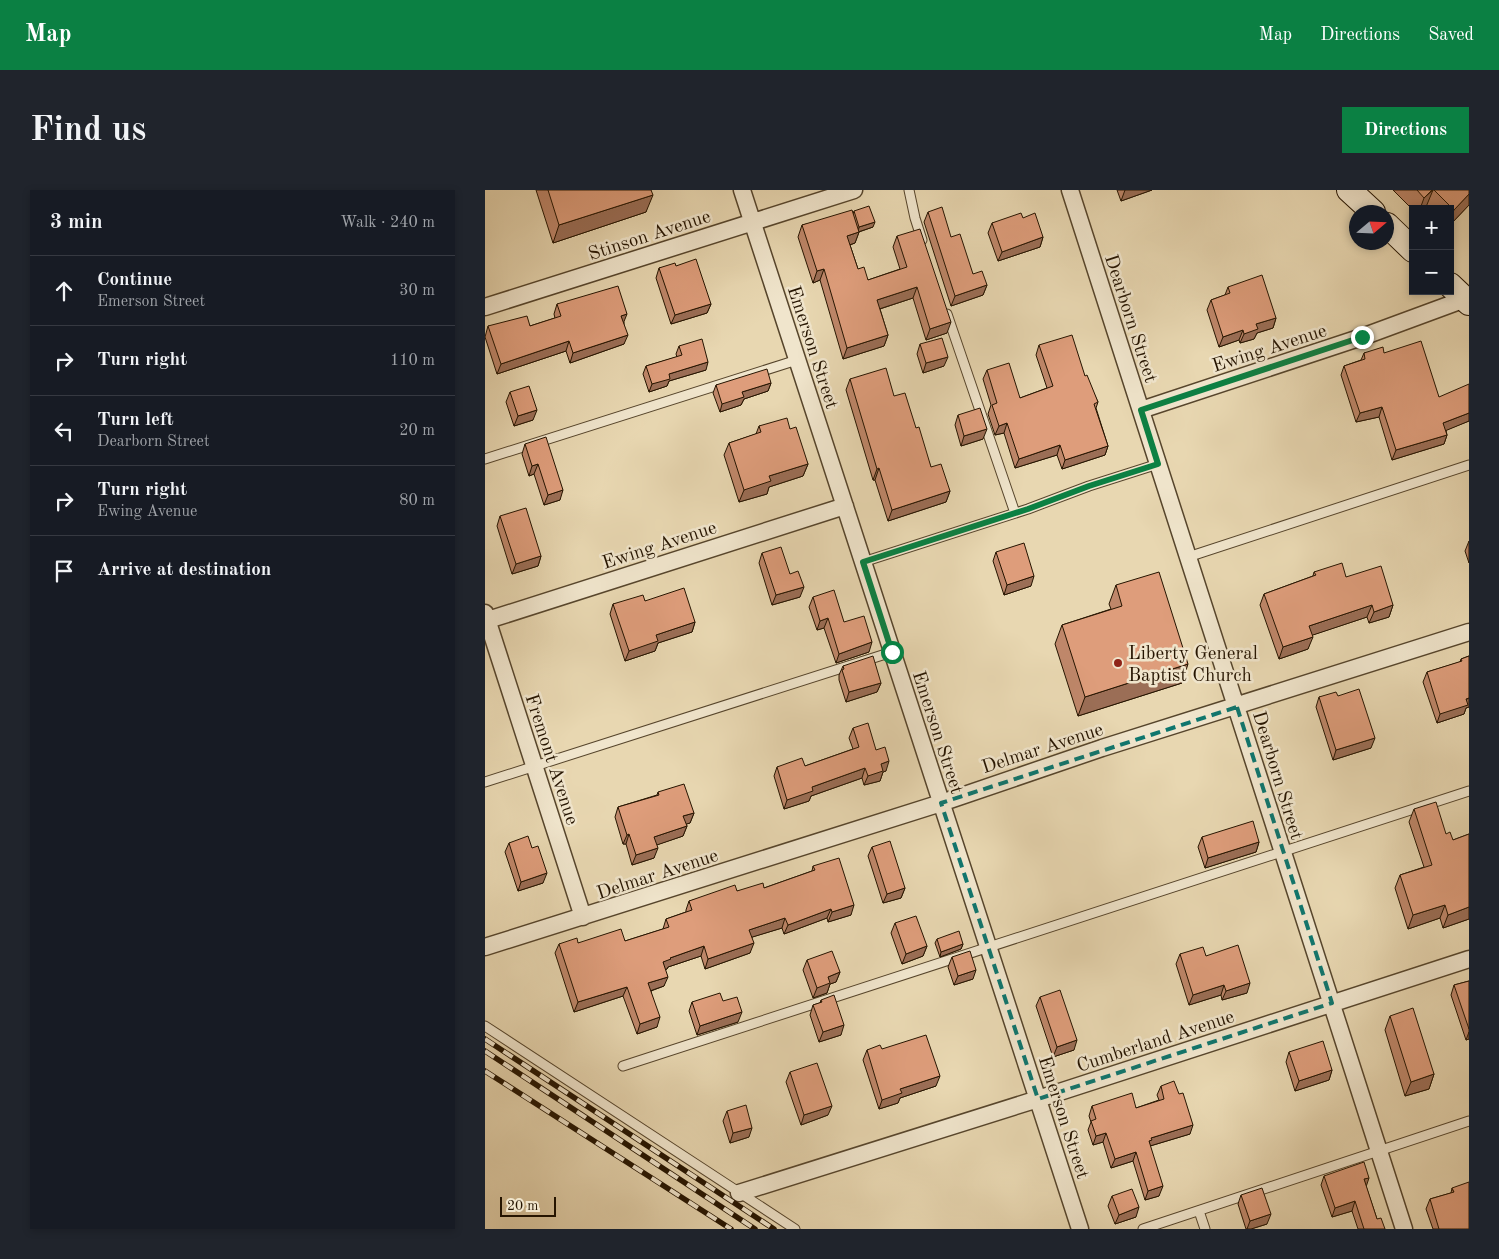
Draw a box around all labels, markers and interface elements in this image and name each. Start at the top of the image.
text: Map [25,23,72,47]
text: Map [1259,26,1292,44]
text: Directions [1320,26,1400,44]
text: Saved [1428,26,1474,44]
button: Directions [1342,107,1469,153]
text: Find us [30,113,146,148]
north arrow [1349,205,1394,250]
map controls [1409,205,1454,295]
button: + [1409,205,1454,250]
street label: Stinson Avenue [586,208,713,265]
text: 3 min [50,212,103,233]
text: Walk · 240 m [340,215,435,231]
button: − [1409,250,1454,295]
street label: Dearborn Street [1100,252,1159,385]
text: Continue [97,271,172,290]
icon: ahead [50,277,78,305]
text: 30 m [399,283,435,299]
street label: Emerson Street [783,284,840,412]
text: Emerson Street [97,294,205,310]
street label: Ewing Avenue [1210,322,1329,377]
route end [1351,326,1374,349]
icon: right [50,347,78,375]
text: Turn right [97,351,187,370]
text: 110 m [390,353,435,369]
text: Turn left [97,411,174,430]
icon: left [50,417,78,445]
text: 20 m [399,423,435,439]
text: Dearborn Street [97,434,210,450]
text: Turn right [97,481,187,500]
icon: right [50,487,78,515]
text: 80 m [399,493,435,509]
text: Ewing Avenue [97,504,197,520]
street label: Ewing Avenue [600,519,719,574]
icon: arrive [50,557,78,585]
text: Arrive at destination [97,561,271,580]
route start [881,641,904,664]
place label: Liberty General Baptist Church [1128,645,1258,686]
marker: Liberty General Baptist Church [1112,657,1124,669]
street label: Emerson Street [908,669,965,797]
street label: Fremont Avenue [521,692,581,828]
street label: Dearborn Street [1248,709,1305,842]
street label: Delmar Avenue [980,721,1106,778]
street label: Delmar Avenue [595,847,721,904]
street label: Cumberland Avenue [1075,1008,1237,1077]
street label: Emerson Street [1034,1054,1091,1182]
scale bar [500,1194,556,1217]
text: 20 m [507,1199,538,1213]

